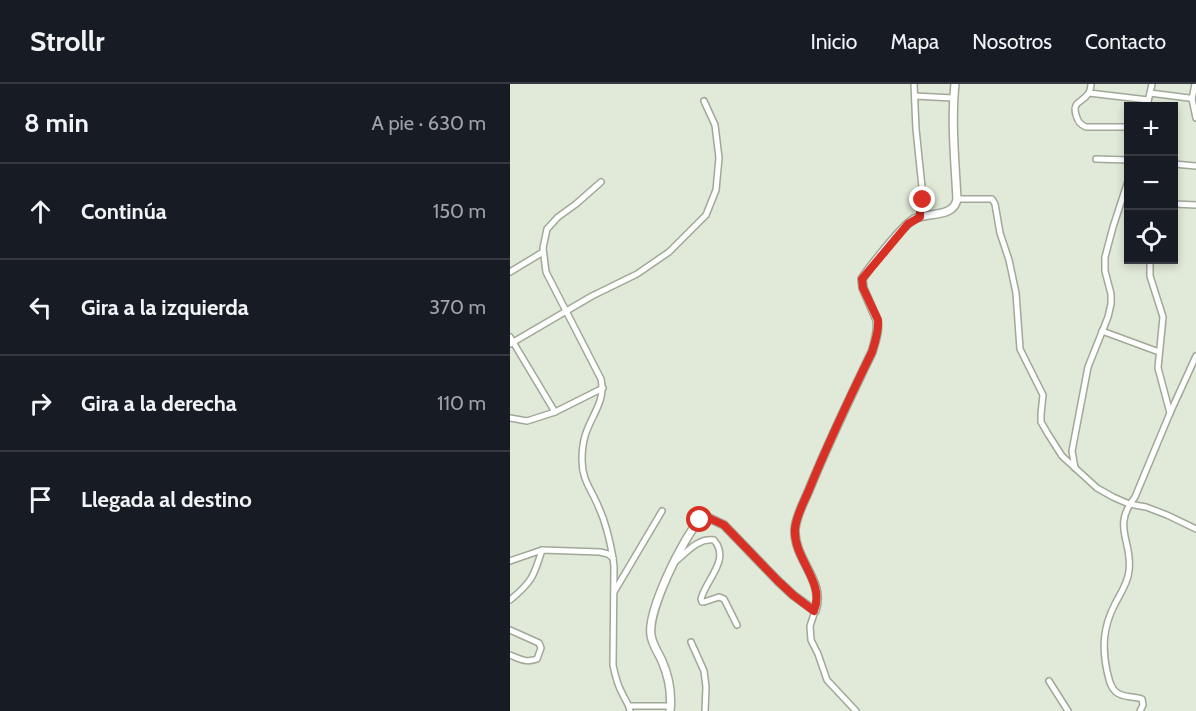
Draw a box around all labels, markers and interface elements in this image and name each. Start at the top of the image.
text: Strollr [30,24,104,58]
text: Inicio [810,29,857,54]
text: Mapa [890,29,939,54]
text: Nosotros [972,29,1052,54]
text: Contacto [1085,29,1166,54]
map controls [1124,102,1178,264]
button: + [1124,102,1178,156]
text: 8 min [24,107,89,139]
text: A pie · 630 m [372,111,486,135]
button: − [1124,156,1178,210]
route end [909,186,935,212]
icon: ahead [24,195,57,228]
text: Continúa [81,198,167,225]
text: 150 m [433,199,486,223]
button: locate [1124,210,1178,264]
icon: left [24,291,57,324]
text: Gira a la izquierda [81,294,249,321]
text: 370 m [429,295,486,319]
icon: right [24,387,57,420]
text: Gira a la derecha [81,390,237,417]
text: 110 m [437,391,486,415]
icon: arrive [24,483,57,516]
text: Llegada al destino [81,486,252,513]
route start [686,506,712,532]

